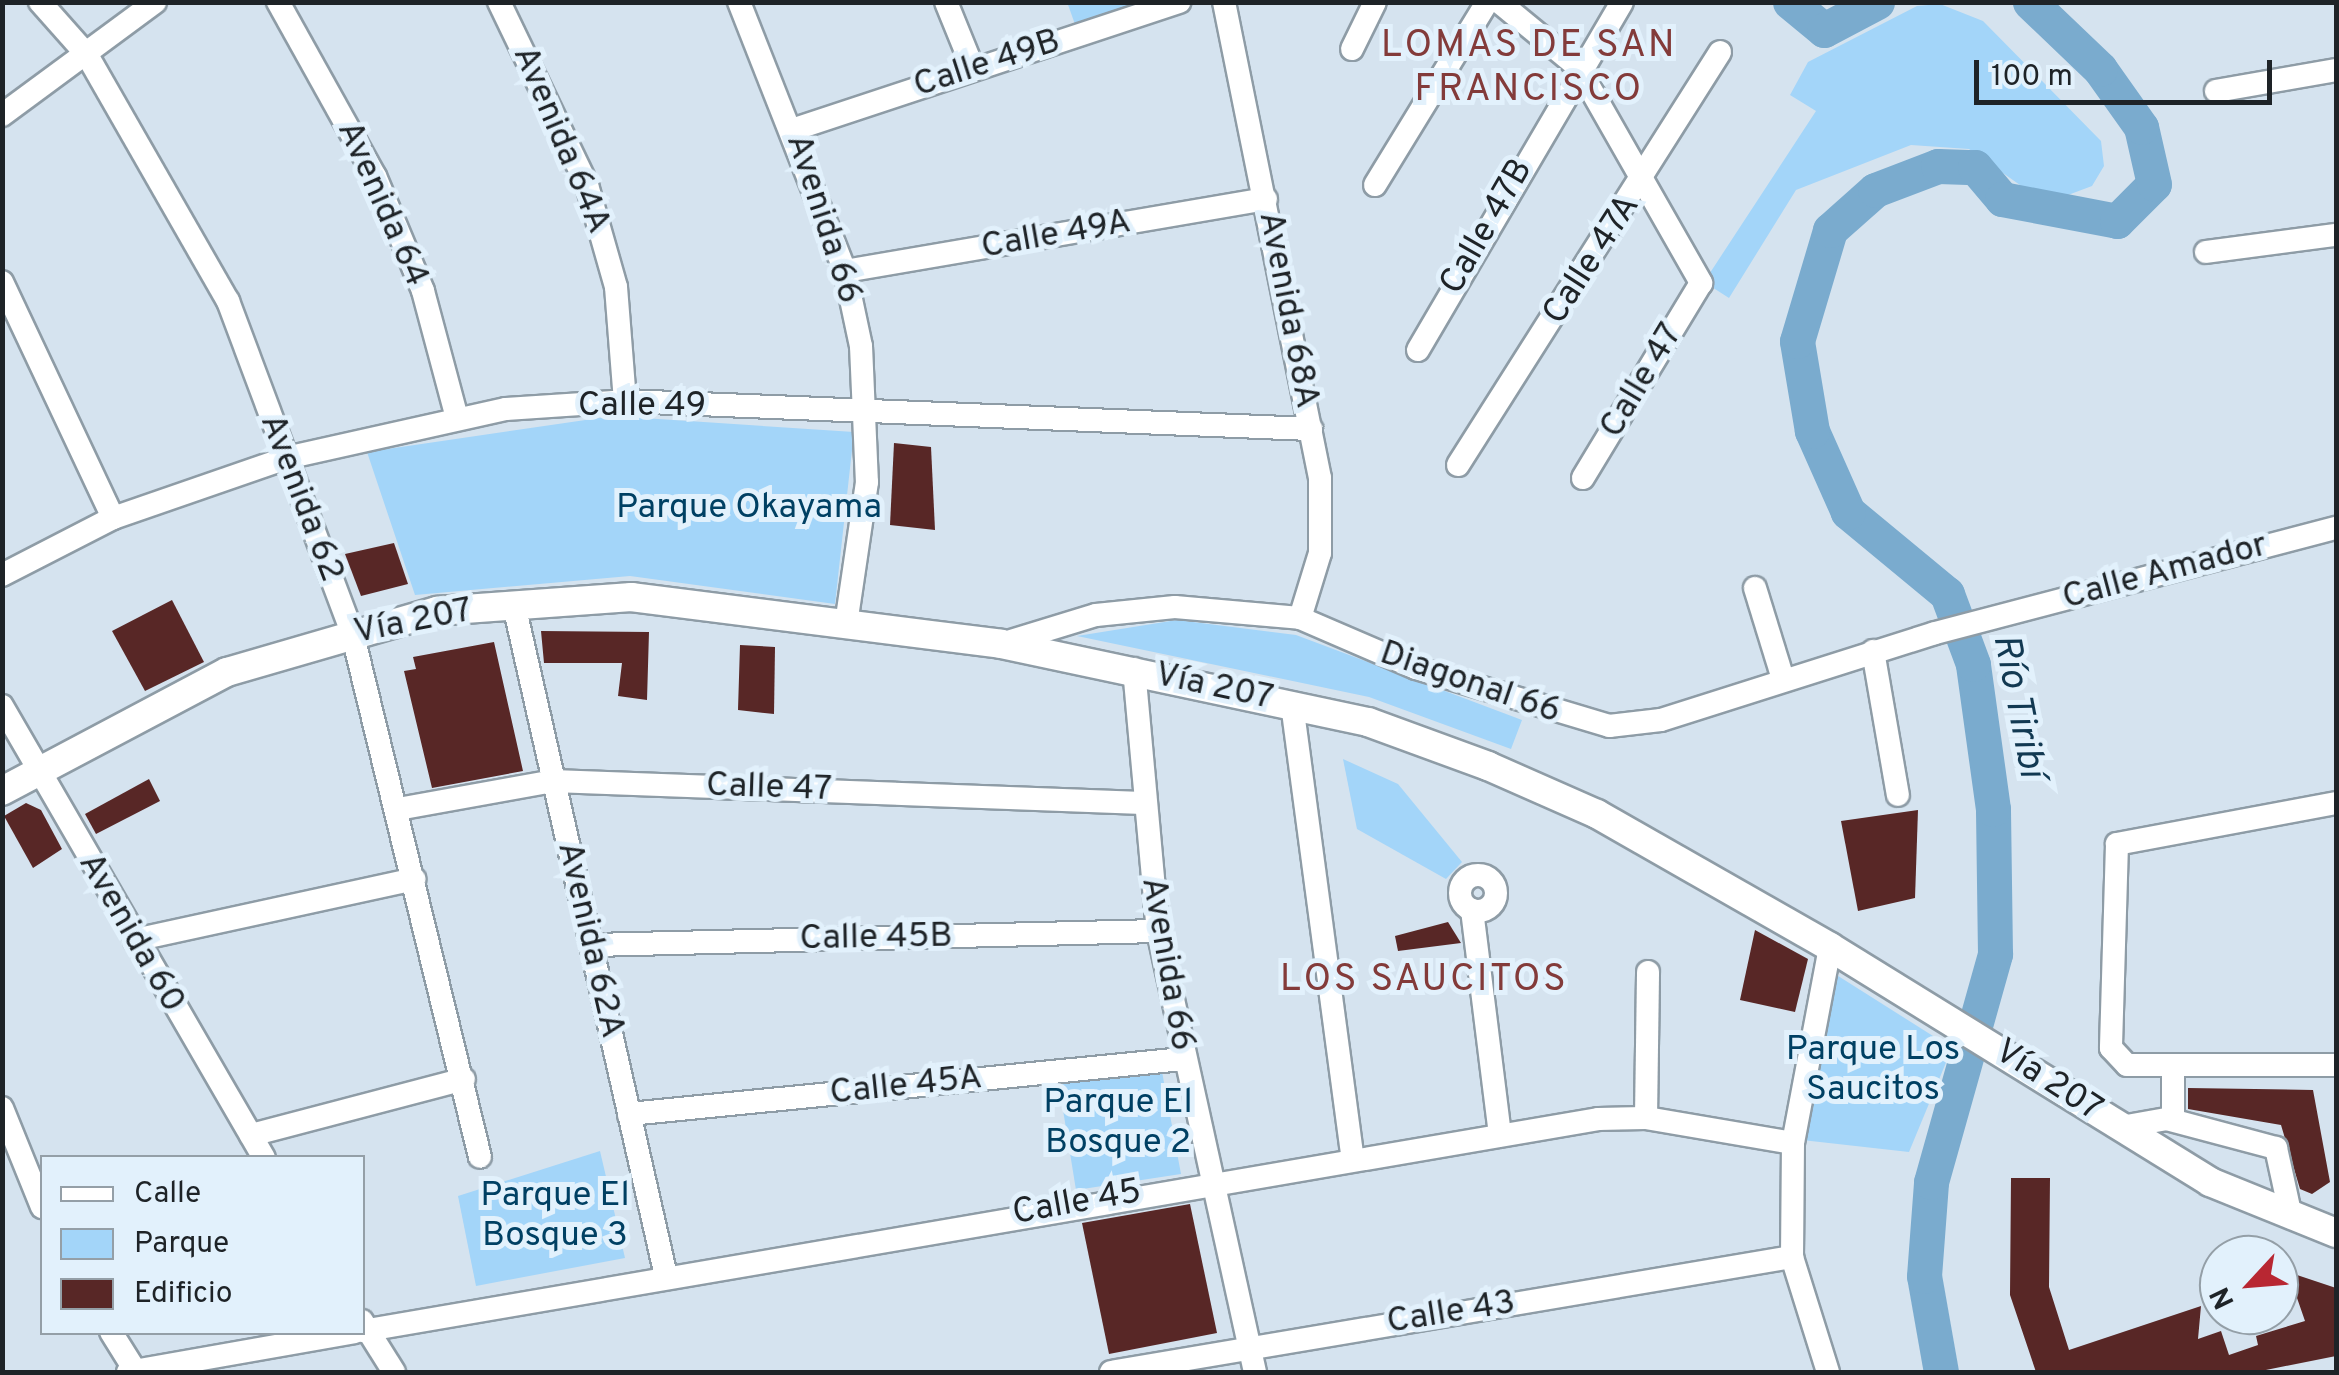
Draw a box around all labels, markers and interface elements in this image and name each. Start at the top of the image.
street label: Calle 49B [908,21,1066,107]
district label: LOMAS DE SAN FRANCISCO [1381,24,1677,113]
street label: Avenida 64A [503,40,619,240]
scale bar [1979,40,2276,102]
text: 100 m [1991,59,2073,96]
street label: Avenida 64 [327,115,437,293]
street label: Avenida 66 [776,129,870,309]
street label: Calle 47B [1432,152,1542,302]
street label: Calle 47A [1535,187,1649,333]
street label: Calle 49A [978,201,1134,269]
street label: Avenida 68A [1248,208,1328,412]
street label: Calle 47 [1592,316,1692,446]
street label: Calle 49 [578,385,706,427]
street label: Avenida 62 [250,408,352,588]
park label: Parque Okayama [616,487,882,529]
street label: Calle Amador [2057,524,2273,620]
street label: Vía 207 [350,590,476,654]
water label: Río Tiribí [1981,630,2053,782]
street label: Diagonal 66 [1374,633,1566,733]
street label: Vía 207 [1151,654,1277,720]
street label: Calle 47 [705,765,833,811]
street label: Avenida 62A [547,838,633,1042]
street label: Avenida 60 [69,846,193,1020]
street label: Avenida 66 [1131,874,1203,1054]
street label: Calle 45B [799,916,953,960]
district label: LOS SAUCITOS [1280,958,1568,1004]
park label: Parque Los Saucitos [1786,1029,1960,1111]
street label: Vía 207 [1986,1031,2110,1131]
street label: Calle 45A [828,1057,984,1115]
park label: Parque El Bosque 2 [1043,1082,1193,1164]
legend [40,1155,365,1335]
street label: Calle 45 [1009,1171,1145,1235]
park label: Parque El Bosque 3 [480,1175,630,1257]
text: Calle [134,1176,201,1213]
text: Parque [134,1226,229,1263]
north arrow [2199,1235,2299,1335]
text: Edificio [134,1276,232,1313]
text: N [2203,1280,2244,1314]
street label: Calle 43 [1384,1282,1518,1344]

